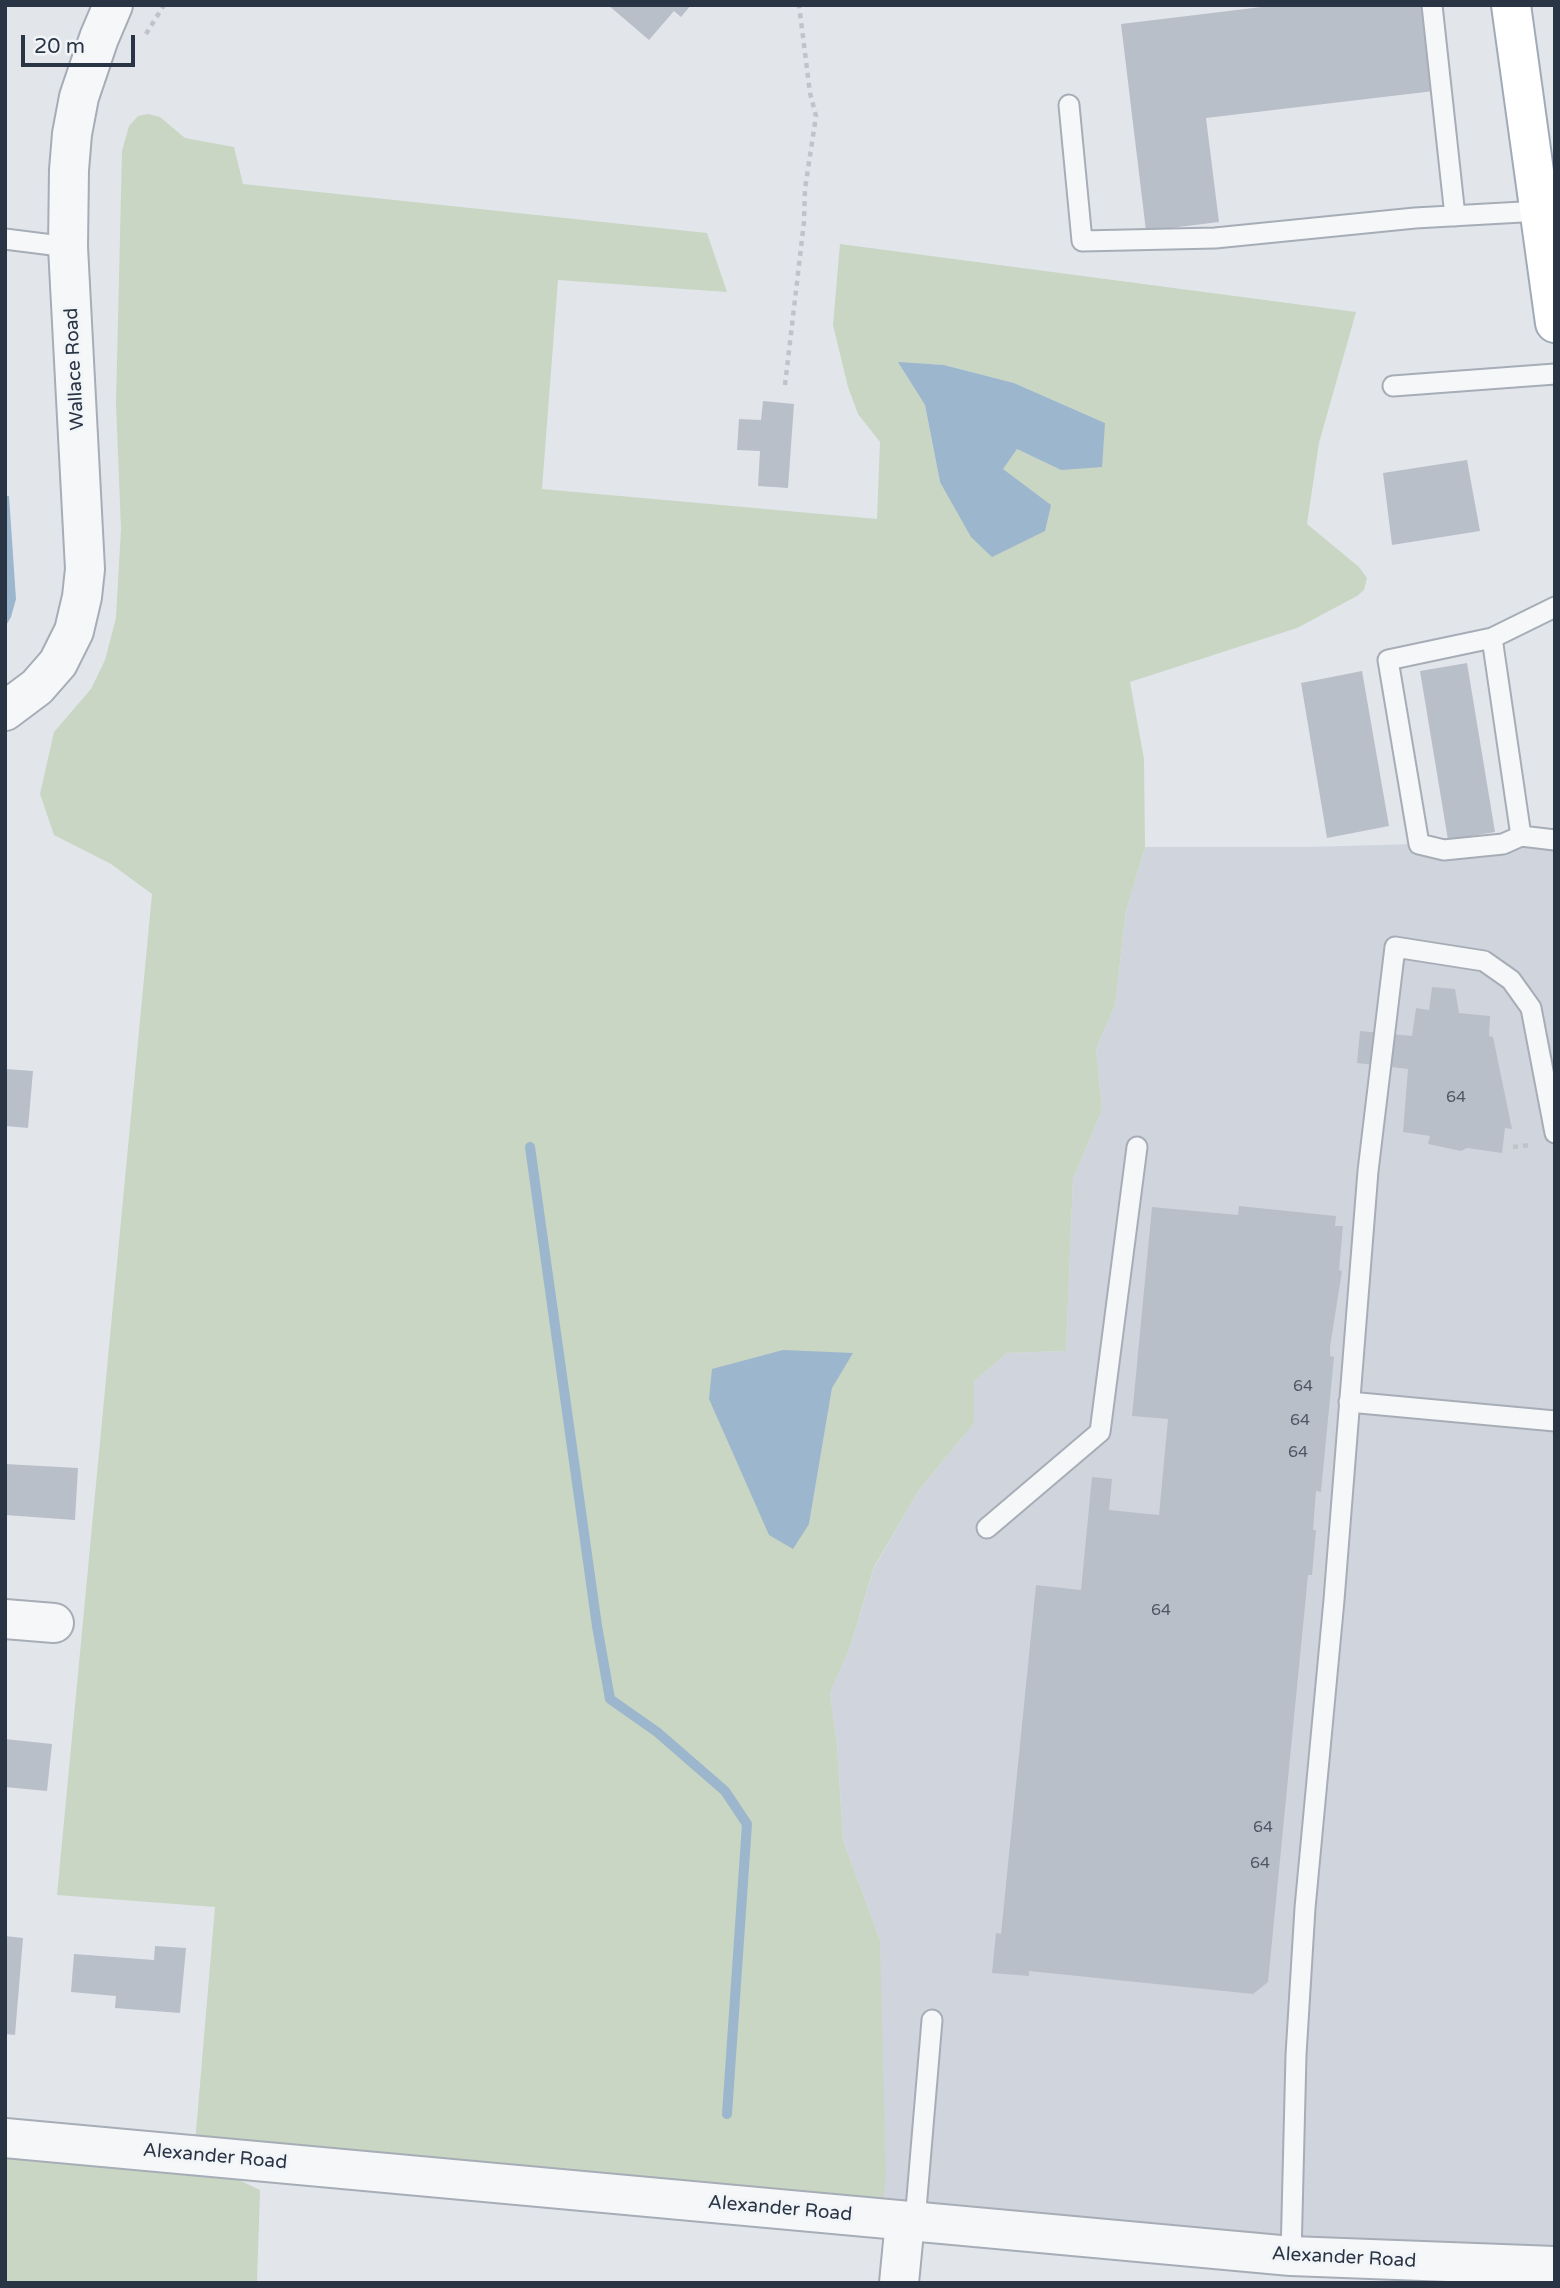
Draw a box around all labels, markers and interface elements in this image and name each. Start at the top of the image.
scale bar [24,21,138,65]
text: 20 m [34,34,85,59]
street label: Wallace Road [60,307,90,431]
house number: 64 [1446,1088,1466,1108]
house number: 64 [1293,1377,1313,1397]
house number: 64 [1290,1411,1310,1431]
house number: 64 [1288,1443,1308,1463]
house number: 64 [1151,1601,1171,1621]
house number: 64 [1253,1818,1273,1838]
house number: 64 [1250,1854,1270,1874]
street label: Alexander Road [142,2139,288,2175]
street label: Alexander Road [707,2191,853,2227]
street label: Alexander Road [1271,2243,1417,2273]

